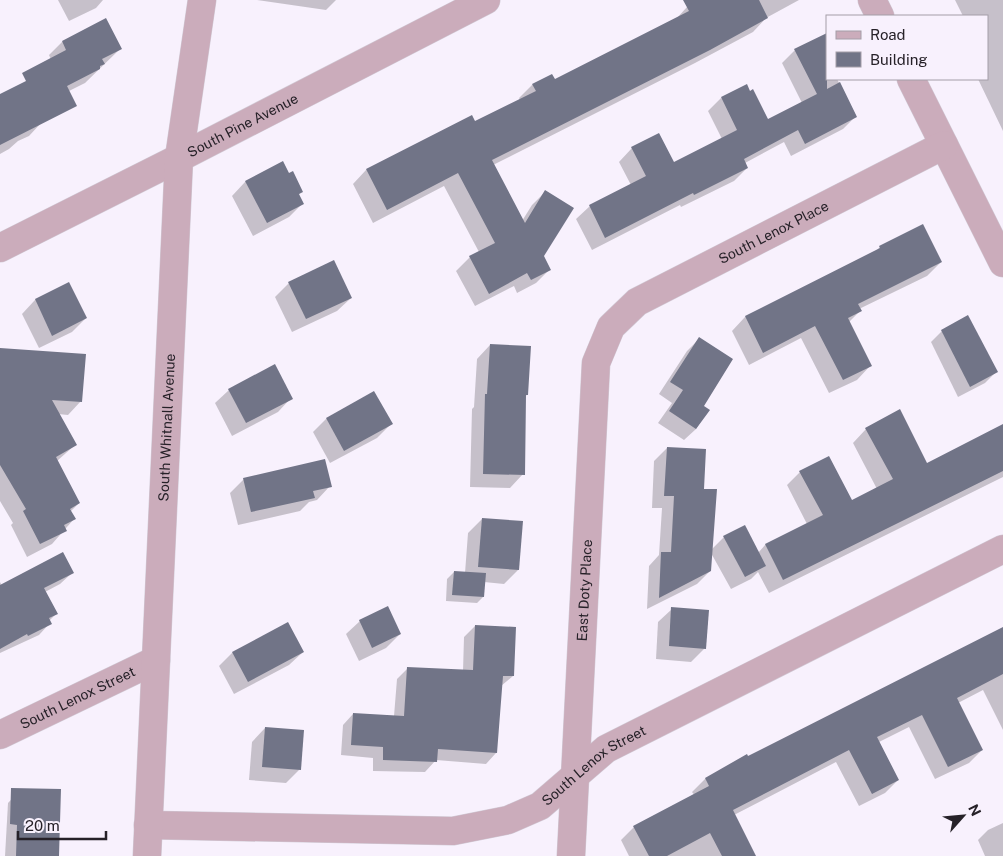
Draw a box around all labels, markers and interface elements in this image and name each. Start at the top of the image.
legend [826,15,988,80]
text: Road [870,26,906,43]
text: Building [870,51,928,68]
street label: South Pine Avenue [185,90,301,160]
street label: South Lenox Place [716,197,831,267]
street label: South Whitnall Avenue [155,353,178,502]
street label: East Doty Place [574,539,595,642]
street label: South Lenox Street [17,663,138,732]
street label: South Lenox Street [539,722,649,809]
north arrow [938,791,988,841]
text: N [965,802,984,819]
scale bar [18,808,105,840]
text: 20 m [25,817,60,834]

